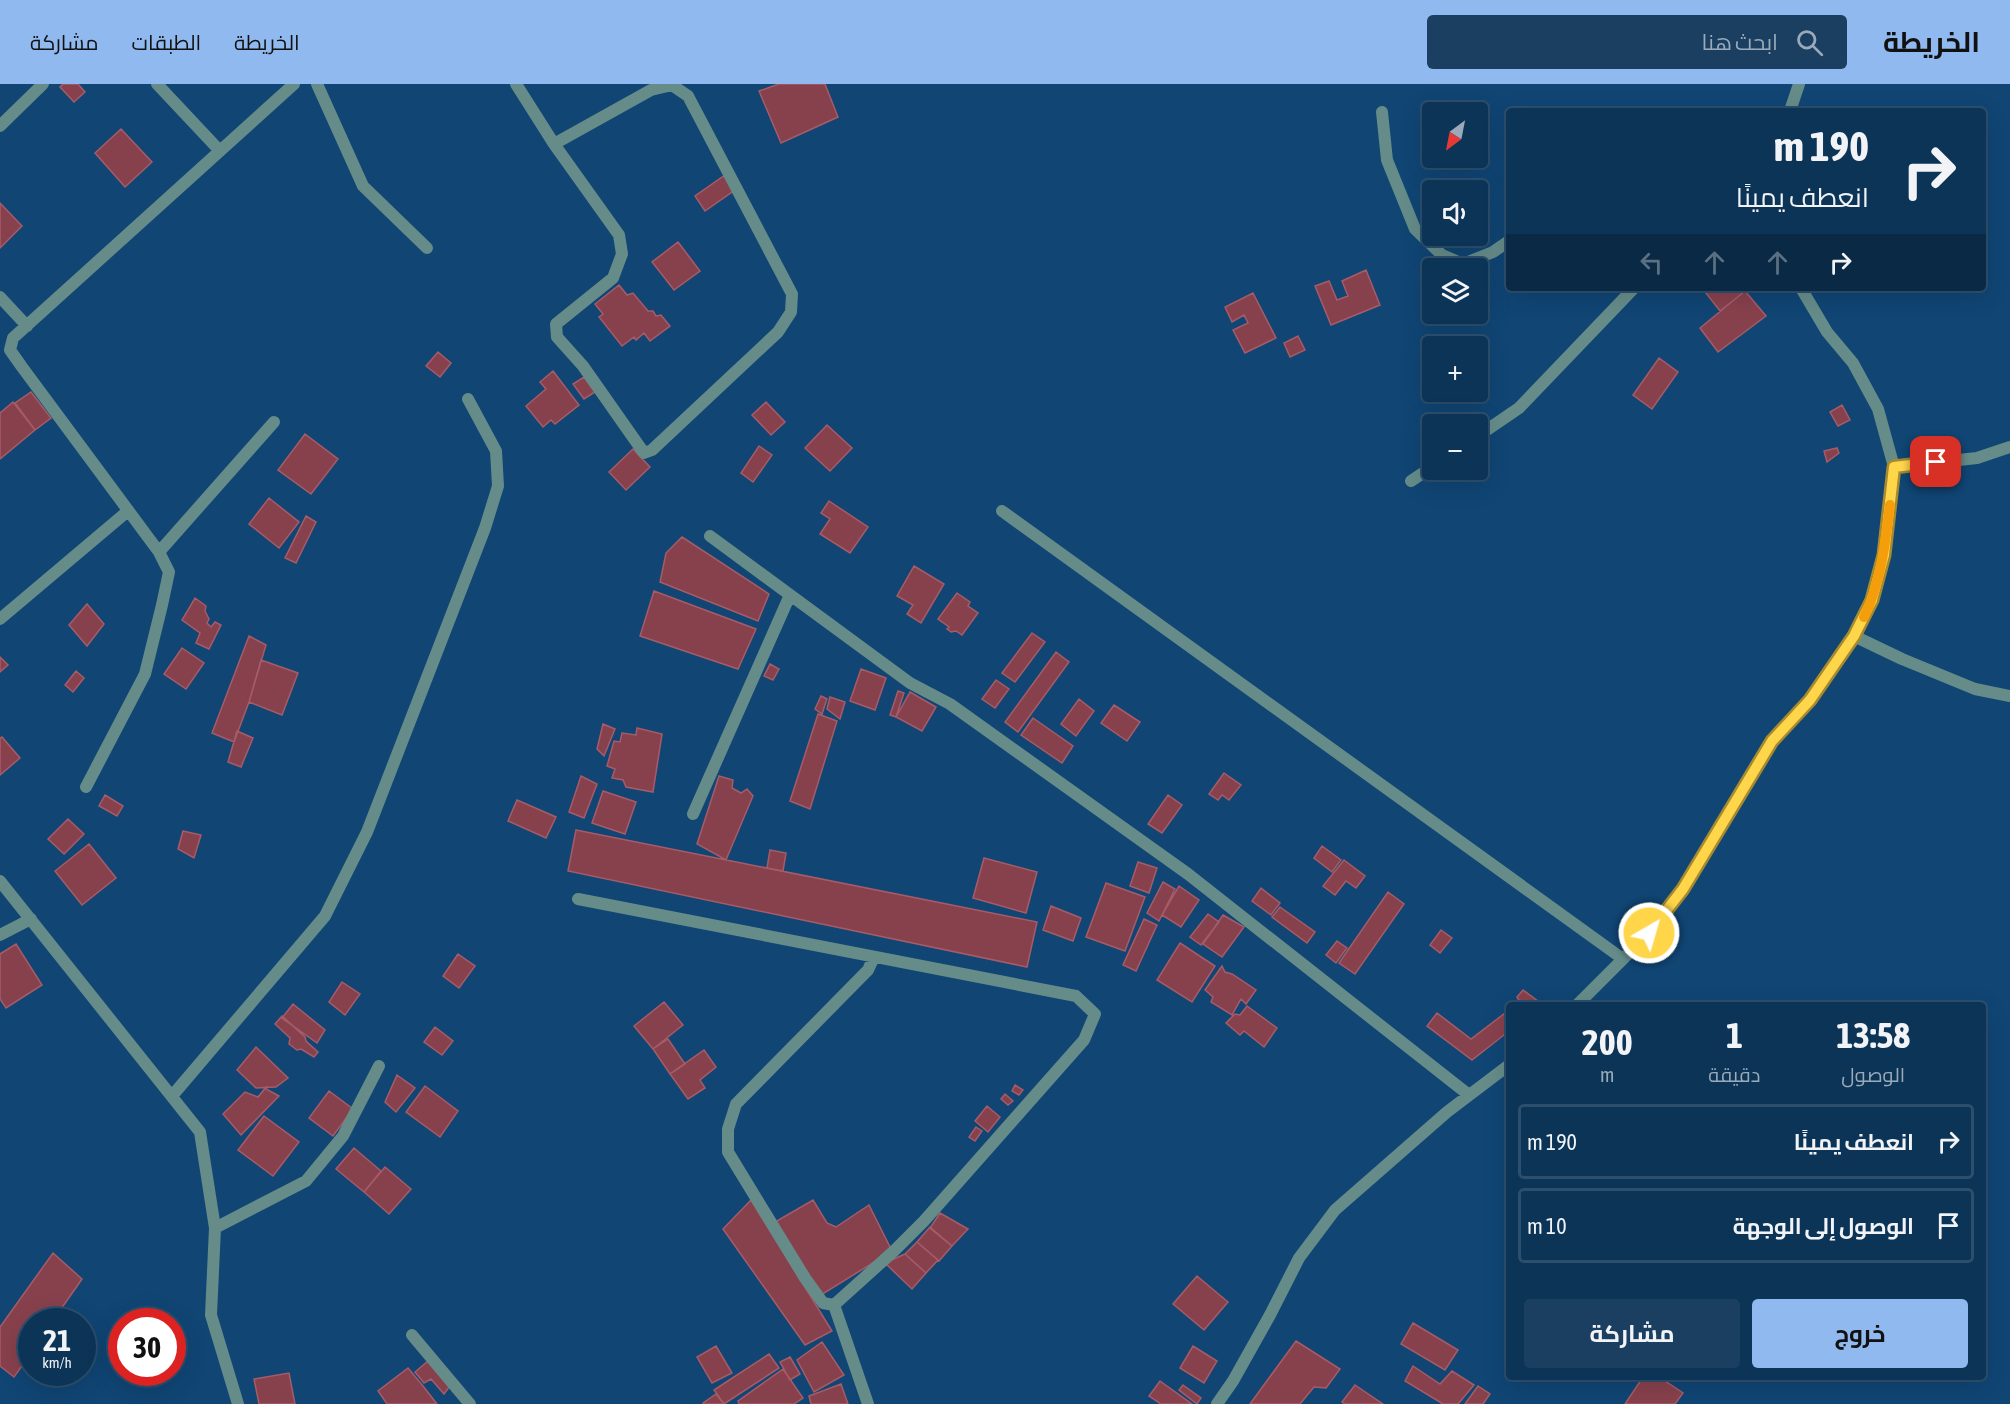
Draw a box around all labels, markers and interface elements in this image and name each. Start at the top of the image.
search box [1427,15,1847,69]
icon: search [1793,26,1826,59]
text: الخريطة [1883,26,1980,58]
text: ابحث هنا [1701,29,1778,55]
text: مشاركة [30,30,99,54]
text: الطبقات [132,30,201,54]
text: الخريطة [234,30,300,54]
north arrow [1422,102,1488,168]
map controls [1422,102,1488,480]
text: 190 m [1774,122,1869,170]
icon: right [1890,132,1968,210]
button: sound [1422,180,1488,246]
text: انعطف يمينًا [1736,182,1869,213]
icon: left [1635,246,1668,279]
icon: ahead [1698,246,1731,279]
icon: ahead [1761,246,1794,279]
icon: right [1824,246,1857,279]
button: layers [1422,258,1488,324]
button: + [1422,336,1488,402]
button: − [1422,414,1488,480]
pin [1910,436,1961,487]
icon: arrive [1919,445,1952,478]
position arrow [1617,901,1681,965]
text: 1 [1726,1014,1743,1056]
text: 13:58 [1836,1014,1910,1056]
text: 200 [1582,1021,1633,1063]
text: m [1600,1063,1614,1086]
text: دقيقة [1708,1063,1760,1086]
text: الوصول [1841,1063,1905,1086]
icon: right [1932,1125,1965,1158]
text: 190 m [1527,1129,1577,1155]
text: انعطف يمينًا [1794,1129,1914,1155]
icon: arrive [1932,1209,1965,1242]
text: 10 m [1527,1213,1567,1239]
text: الوصول إلى الوجهة [1733,1213,1914,1239]
button: مشاركة [1524,1299,1740,1368]
button: خروج [1752,1299,1968,1368]
speed limit sign: 30 [108,1308,186,1386]
text: 21 [43,1323,71,1357]
text: km/h [42,1354,72,1371]

